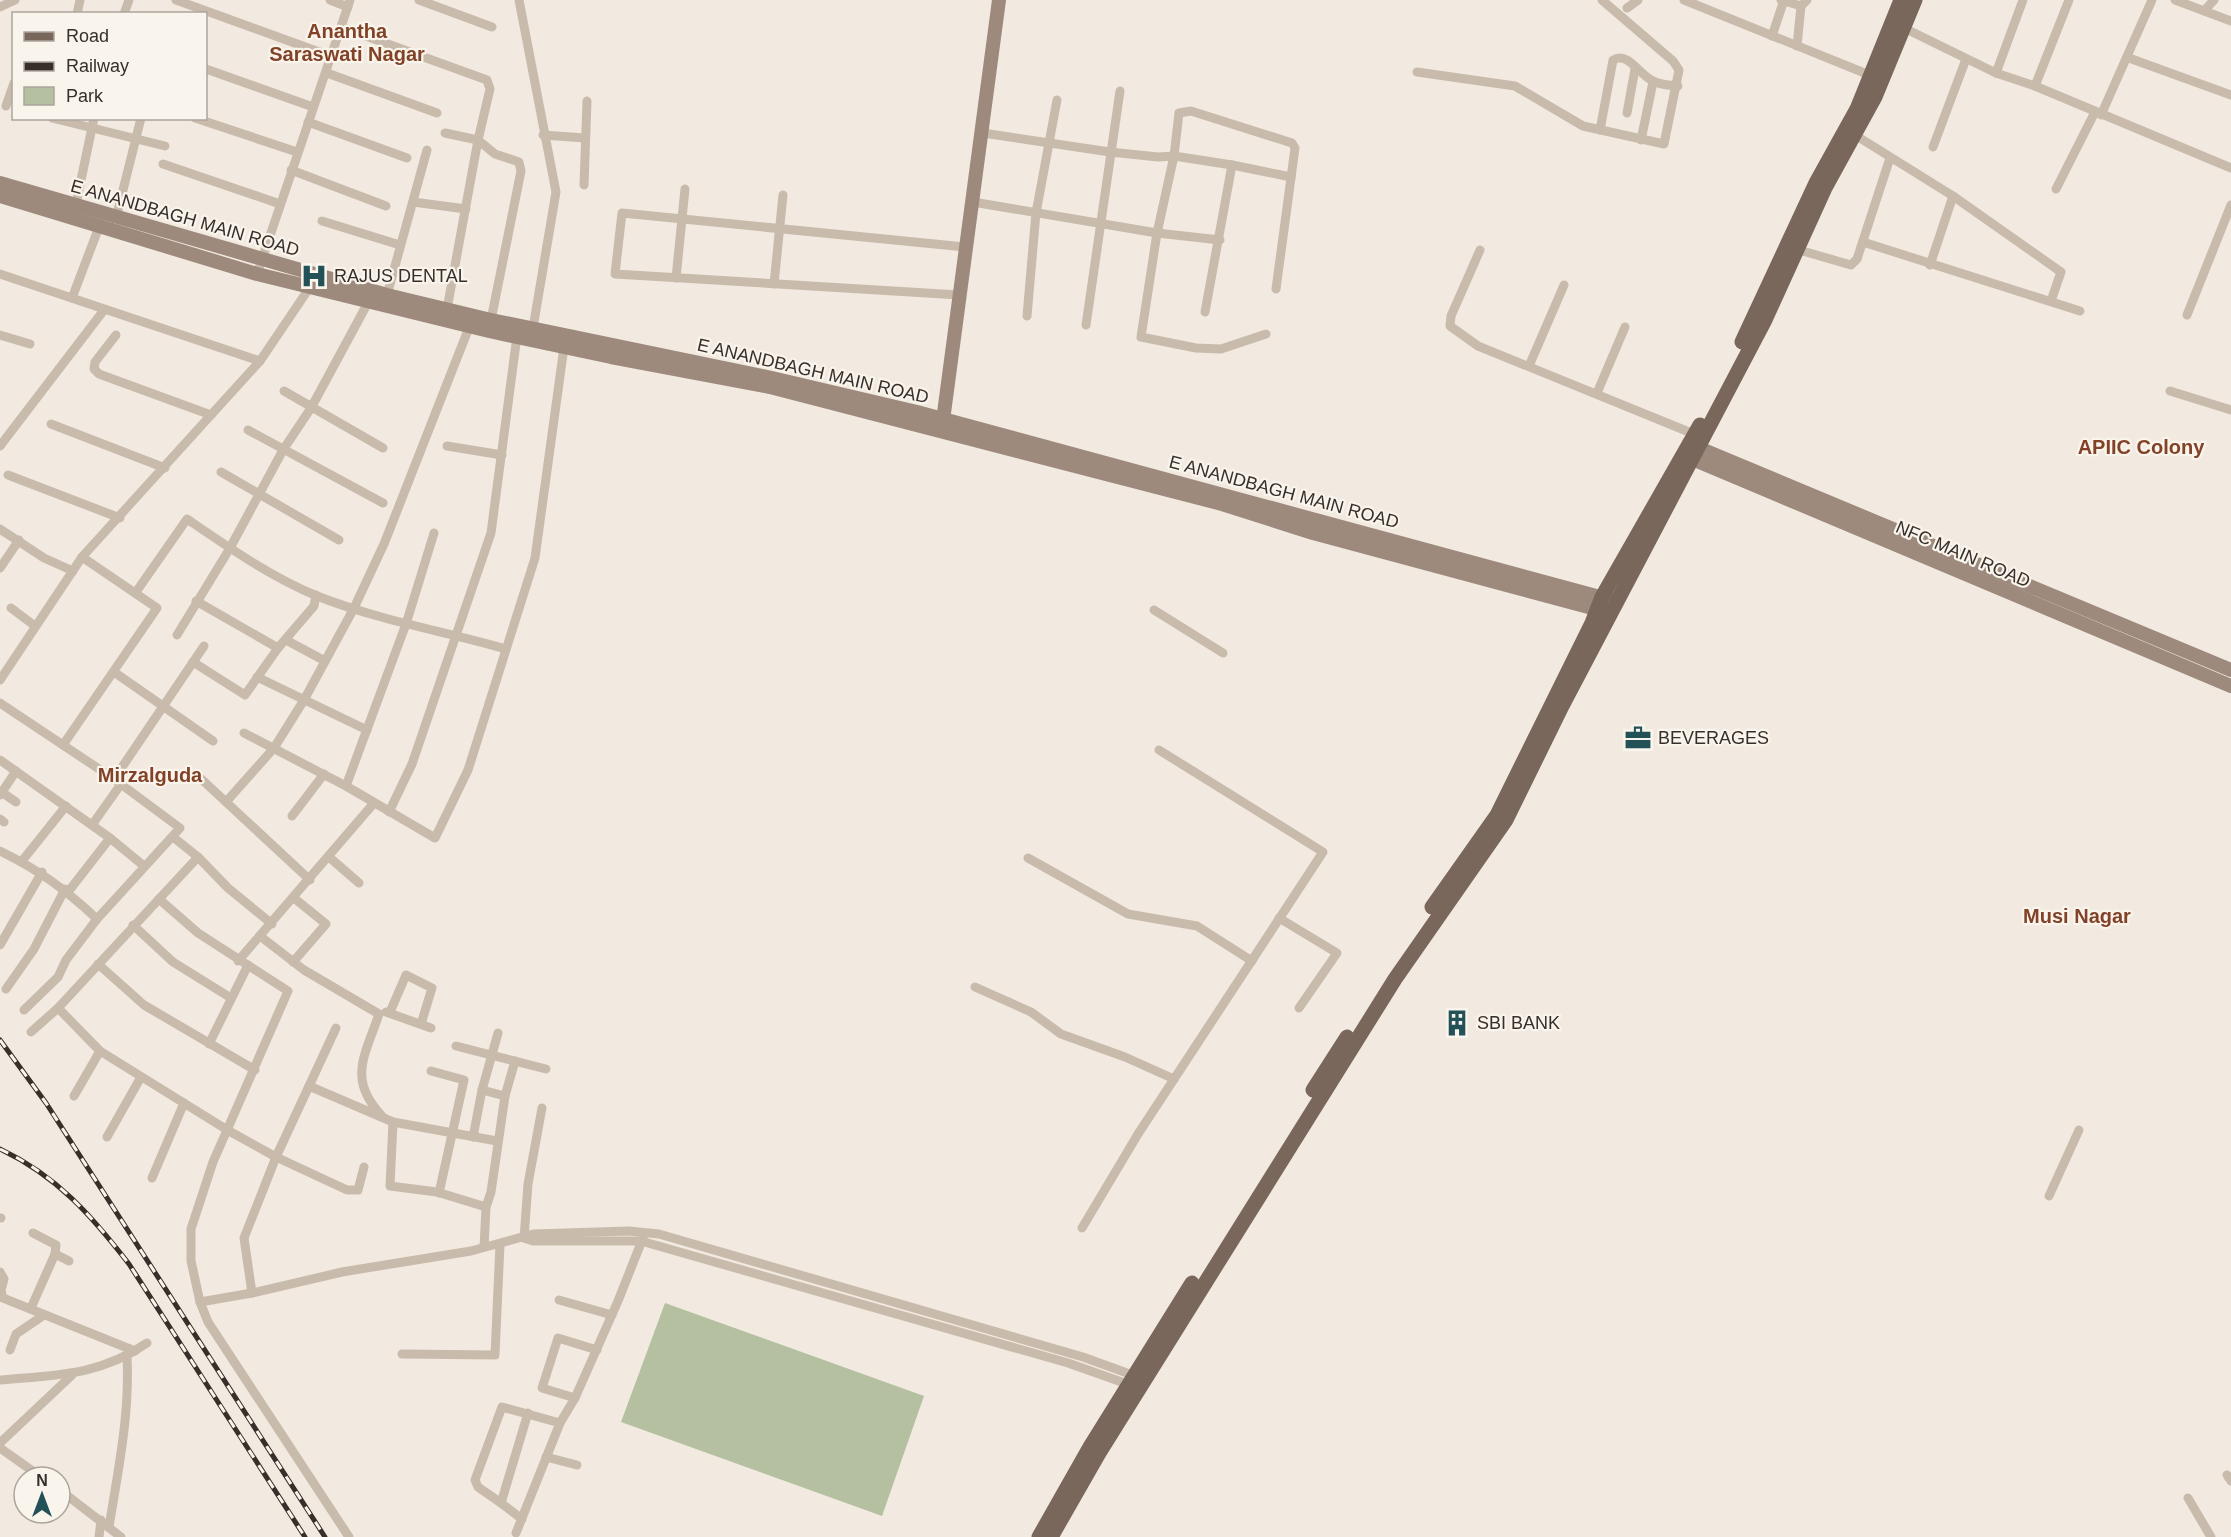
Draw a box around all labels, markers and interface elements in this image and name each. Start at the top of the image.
legend [12,12,207,120]
district label: Anantha Saraswati Nagar [269,20,425,65]
text: Road [66,26,109,46]
text: Railway [66,56,129,76]
text: Park [66,86,104,106]
street label: E ANANDBAGH MAIN ROAD [68,176,302,260]
hospital icon: RAJUS DENTAL [299,261,329,291]
place label: RAJUS DENTAL [334,266,468,286]
street label: E ANANDBAGH MAIN ROAD [695,335,931,407]
district label: APIIC Colony [2078,436,2205,458]
street label: E ANANDBAGH MAIN ROAD [1167,452,1401,532]
street label: NFC MAIN ROAD [1893,517,2033,591]
office icon: BEVERAGES [1623,723,1653,753]
place label: BEVERAGES [1658,728,1769,748]
district label: Mirzalguda [98,764,203,786]
district label: Musi Nagar [2023,905,2131,927]
building icon: SBI BANK [1442,1008,1472,1038]
place label: SBI BANK [1477,1013,1560,1033]
north arrow [12,1465,72,1525]
text: N [36,1472,48,1489]

